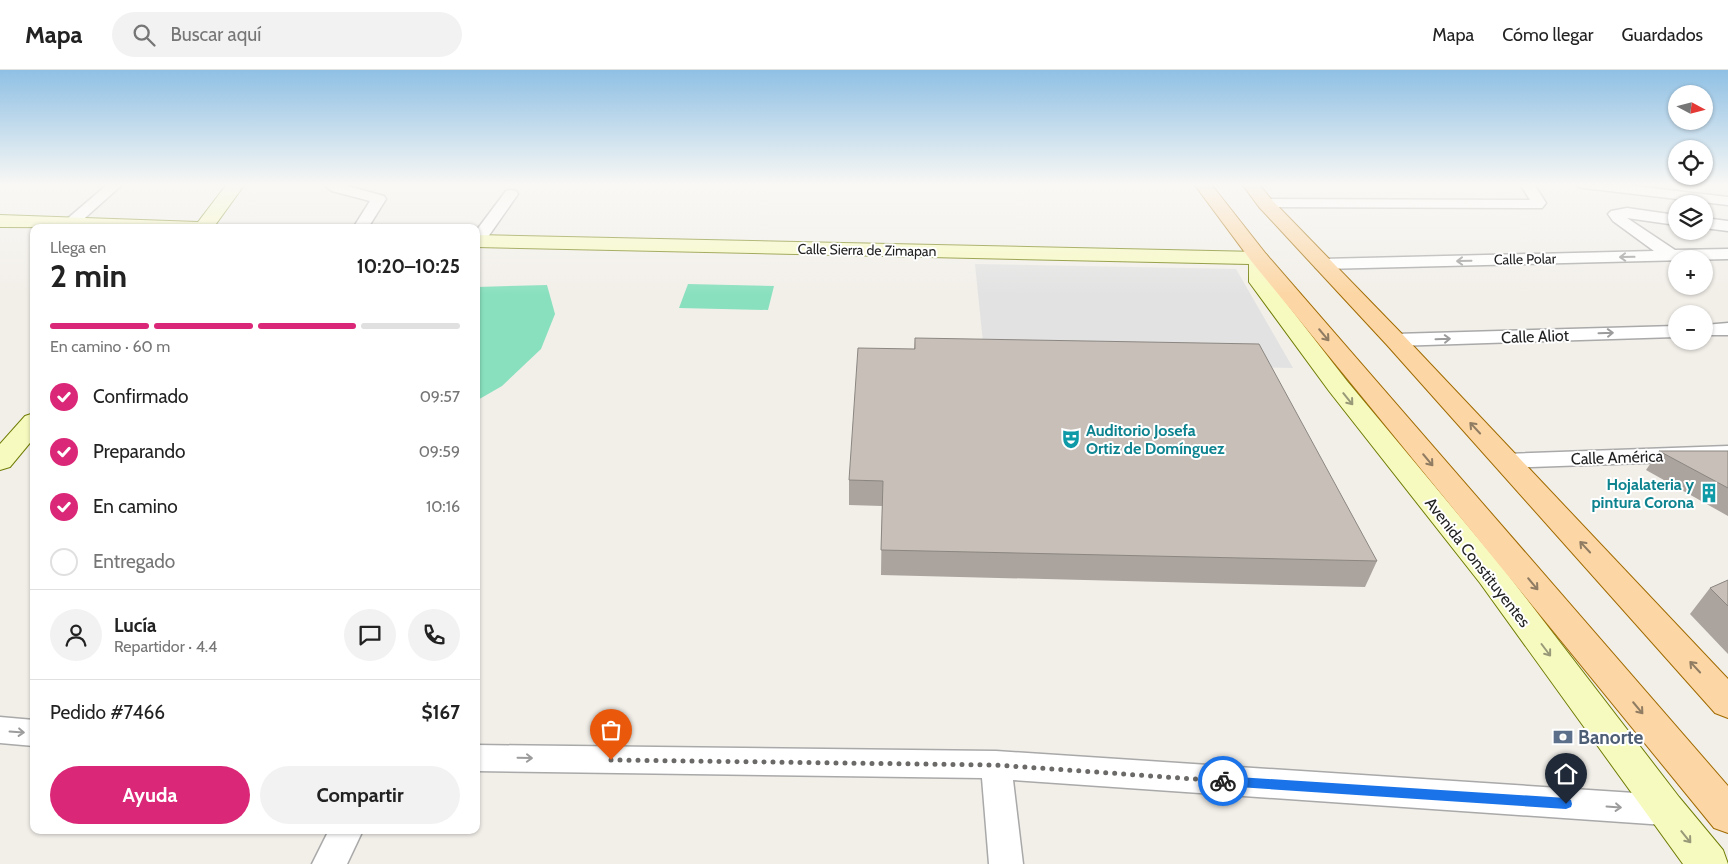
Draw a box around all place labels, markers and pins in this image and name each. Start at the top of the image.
place label: Auditorio Josefa Ortiz de Domínguez [1086,421,1225,458]
theatre icon: Auditorio Josefa Ortiz de Domínguez [1060,428,1082,450]
place label: Hojalateria y pintura Corona [1591,475,1694,512]
building icon: Hojalateria y pintura Corona [1698,482,1720,504]
pin [590,709,632,760]
bank icon: Banorte [1552,726,1574,748]
place label: Banorte [1578,726,1643,749]
pin [1545,753,1587,804]

